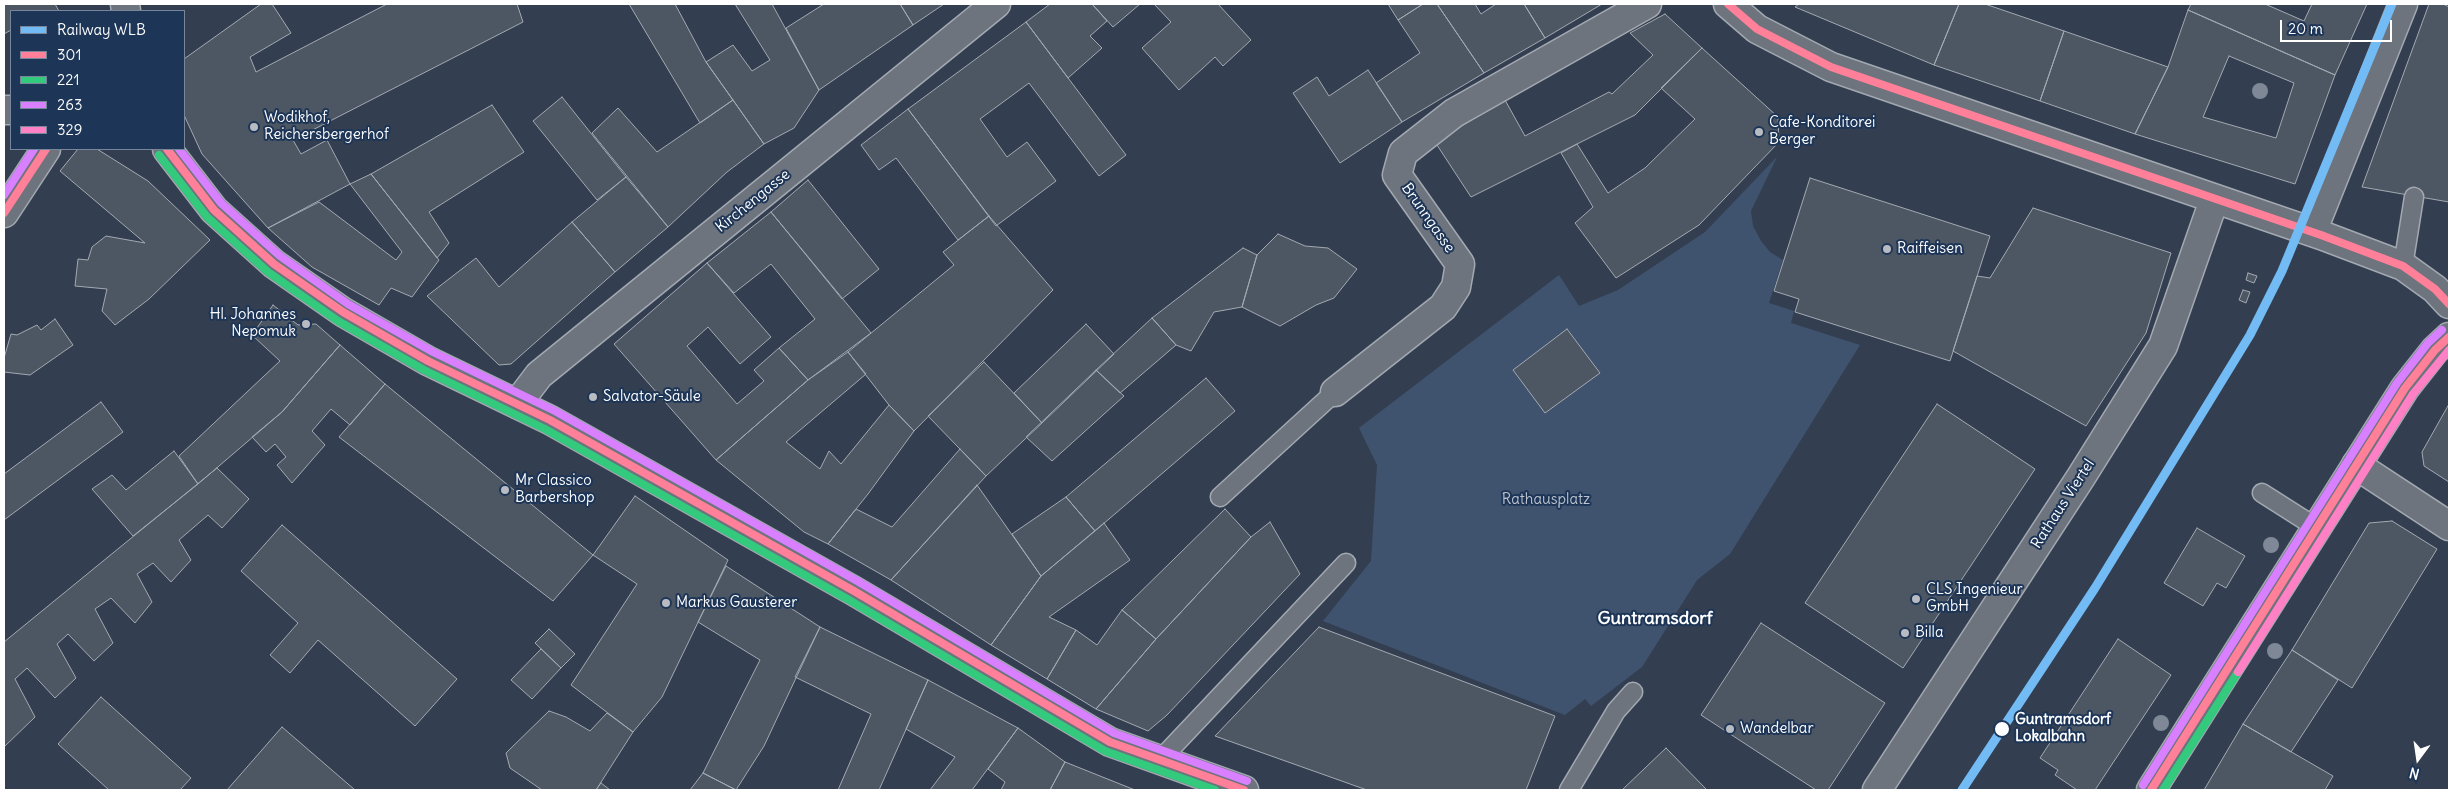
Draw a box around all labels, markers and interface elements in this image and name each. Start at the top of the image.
legend [10,10,185,150]
scale bar [2283,10,2396,42]
text: 20 m [2288,19,2323,38]
text: Railway WLB [57,20,146,39]
text: 301 [57,45,81,64]
text: 221 [57,70,79,89]
text: 263 [57,95,82,114]
place label: Wodikhof, Reichersbergerhof [264,109,389,144]
place label: Cafe-Konditorei Berger [1769,114,1875,149]
text: 329 [57,120,82,139]
marker: Wodikhof, Reichersbergerhof [248,121,260,133]
marker: Cafe-Konditorei Berger [1753,126,1765,138]
street label: Kirchengasse [712,166,794,236]
street label: Brunngasse [1397,180,1459,256]
place label: Raiffeisen [1897,240,1963,258]
marker: Raiffeisen [1881,243,1893,255]
place label: Hl. Johannes Nepomuk [210,306,296,341]
marker: Hl. Johannes Nepomuk [300,318,312,330]
place label: Salvator-Säule [603,388,701,406]
marker: Salvator-Säule [587,391,599,403]
street label: Rathaus Viertel [2027,456,2099,552]
place label: Mr Classico Barbershop [515,472,594,507]
marker: Mr Classico Barbershop [499,484,511,496]
park label: Rathausplatz [1502,491,1590,509]
place label: CLS Ingenieur GmbH [1926,581,2023,616]
marker: CLS Ingenieur GmbH [1910,593,1922,605]
place label: Markus Gausterer [676,594,797,612]
marker: Markus Gausterer [660,597,672,609]
district label: Guntramsdorf [1597,608,1713,630]
place label: Billa [1915,624,1943,642]
marker: Billa [1899,627,1911,639]
place label: Guntramsdorf Lokalbahn [2015,711,2111,746]
place label: Wandelbar [1740,720,1814,738]
marker: Guntramsdorf Lokalbahn [1993,720,2011,738]
marker: Wandelbar [1724,723,1736,735]
north arrow [2393,734,2443,784]
text: N [2407,764,2421,783]

